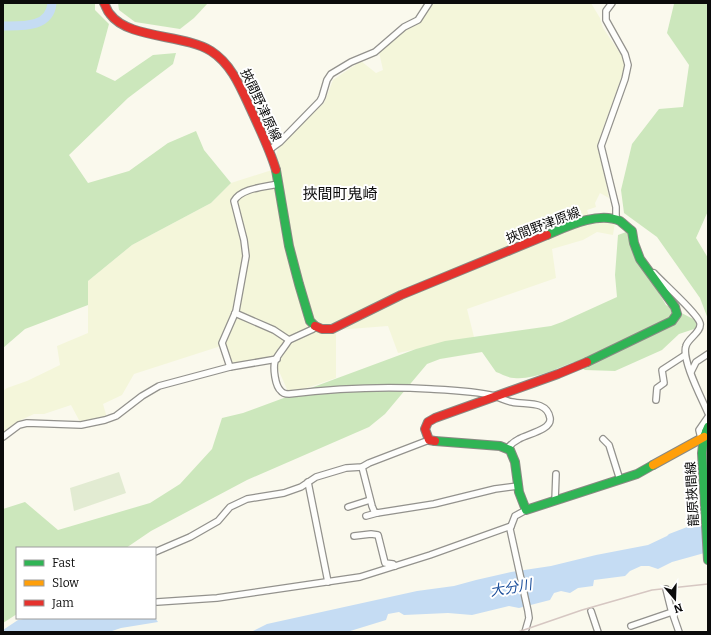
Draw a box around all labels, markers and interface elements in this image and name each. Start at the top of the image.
street label: 挾間野津原線 [238,66,284,144]
district label: 挾間町鬼崎 [302,185,378,203]
street label: 挾間野津原線 [504,204,582,246]
street label: 龍原挾間線 [683,461,701,527]
legend [16,547,156,619]
text: Fast [52,556,76,570]
text: Slow [52,576,79,590]
water label: 大分川 [489,576,535,600]
north arrow [655,579,695,619]
text: Jam [51,596,74,610]
text: N [671,600,684,616]

